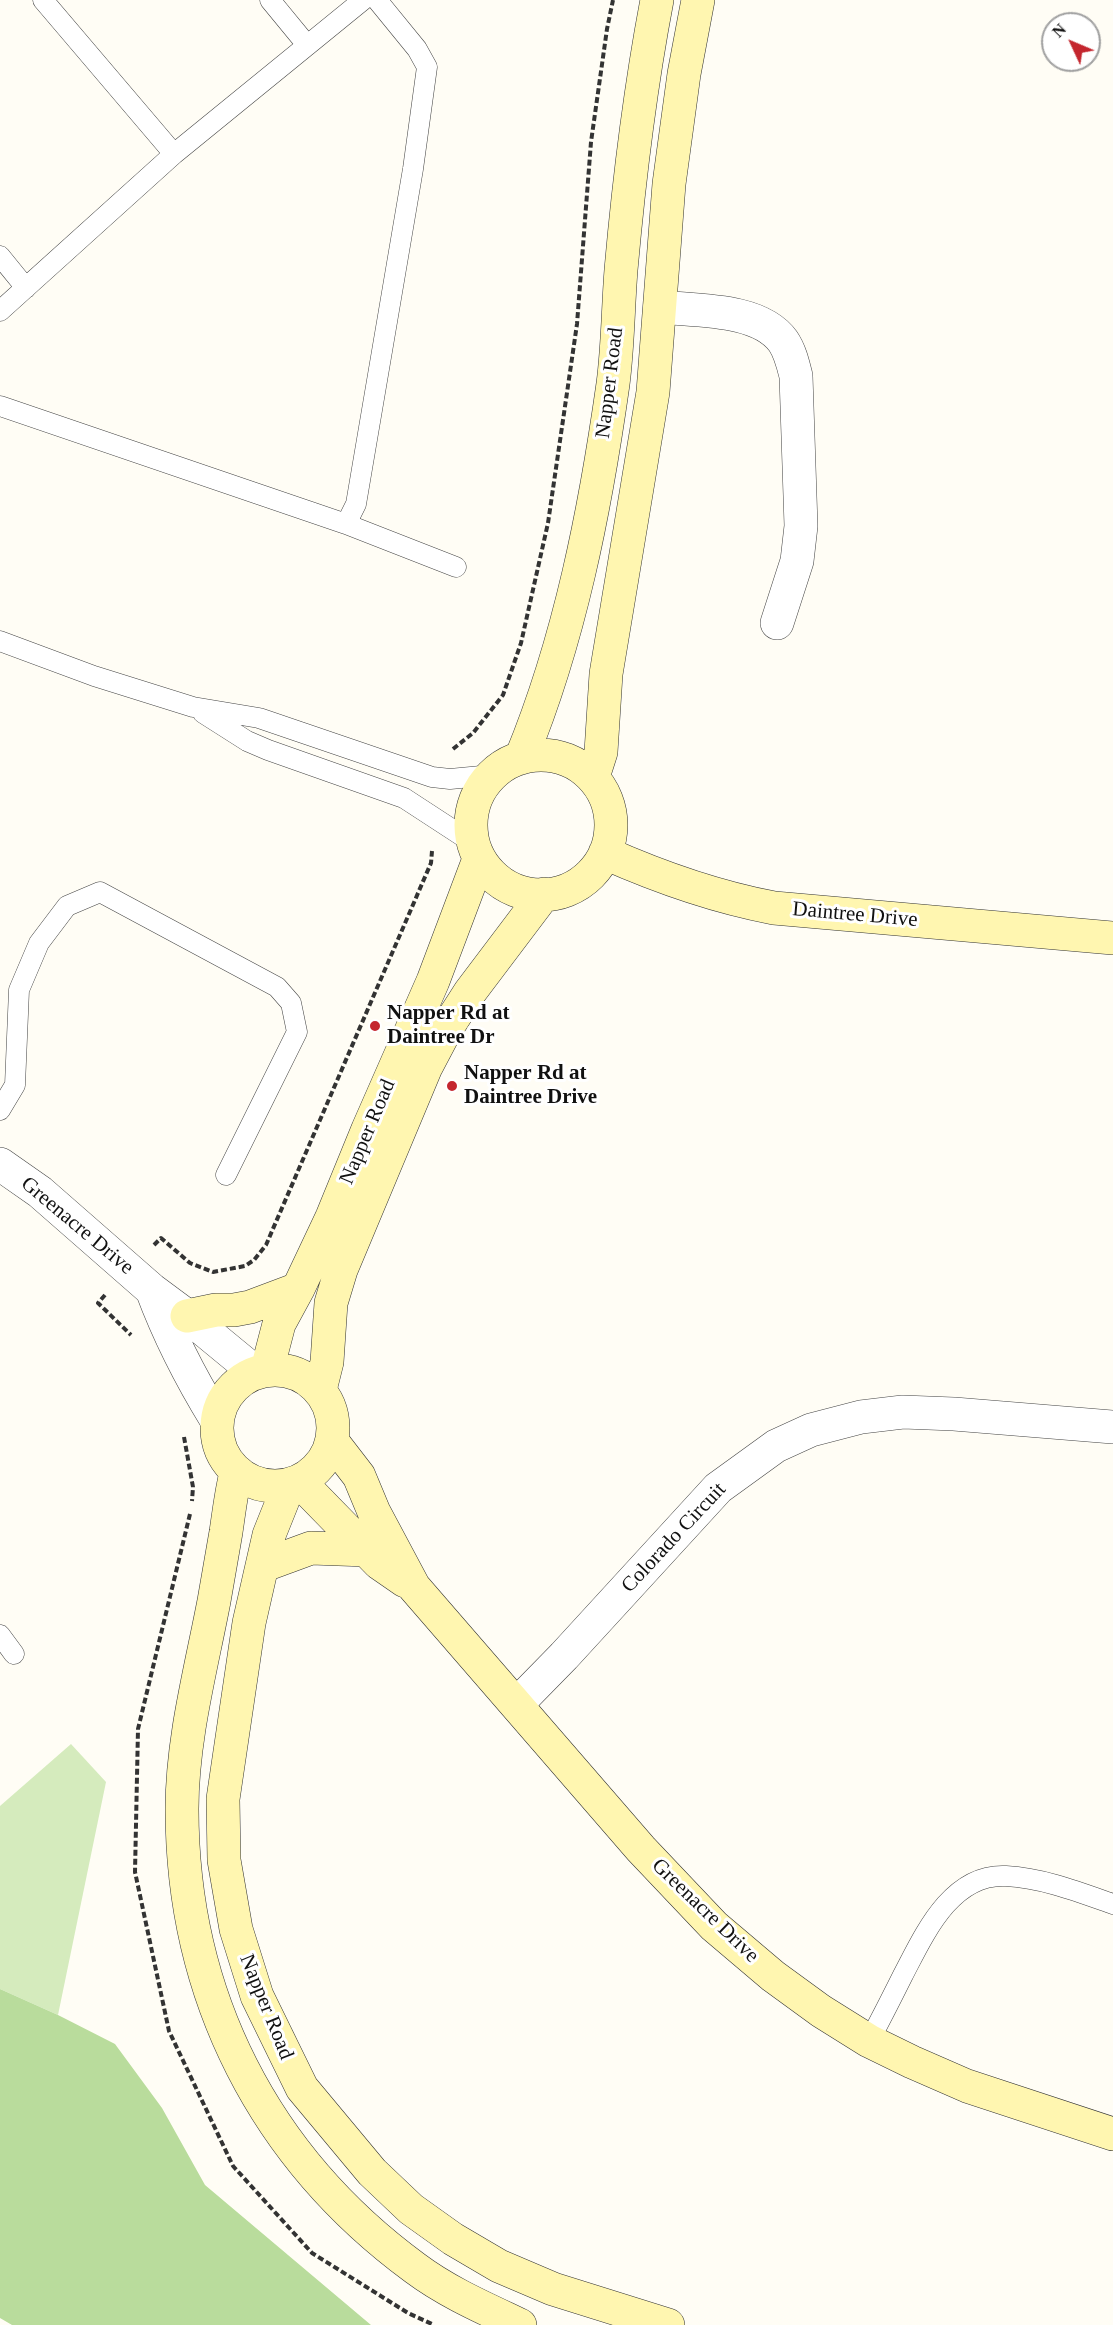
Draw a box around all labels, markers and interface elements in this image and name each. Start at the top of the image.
north arrow [1041,12,1101,72]
text: N [1049,20,1069,41]
street label: Napper Road [591,326,629,440]
street label: Daintree Drive [791,897,919,933]
place label: Napper Rd at Daintree Dr [387,1001,510,1051]
marker: Napper Rd at Daintree Dr [368,1019,382,1033]
place label: Napper Rd at Daintree Drive [464,1061,597,1111]
street label: Napper Road [335,1076,401,1188]
marker: Napper Rd at Daintree Drive [445,1079,459,1093]
street label: Greenacre Drive [16,1172,138,1280]
street label: Colorado Circuit [616,1478,732,1598]
street label: Greenacre Drive [646,1854,764,1968]
street label: Napper Road [233,1951,299,2063]

